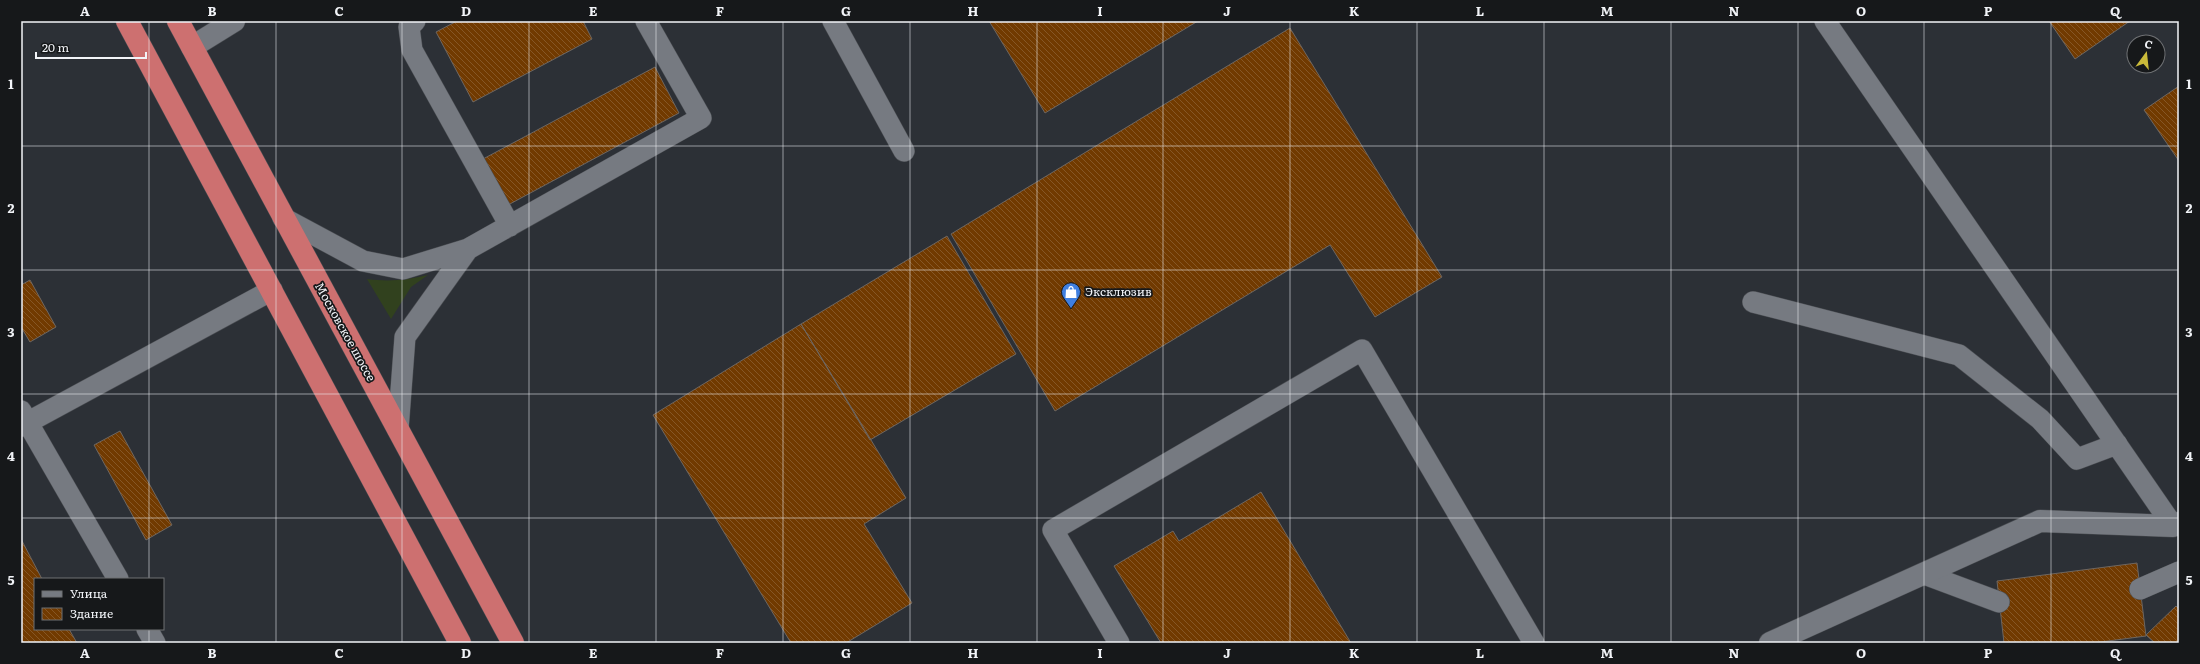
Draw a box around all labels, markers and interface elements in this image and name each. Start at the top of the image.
text: A [80,1,90,20]
text: B [208,1,217,20]
text: C [334,1,344,20]
text: D [461,1,471,20]
text: E [589,1,598,20]
text: F [716,1,724,20]
text: G [841,1,851,20]
text: H [968,1,979,20]
text: I [1097,1,1103,20]
text: J [1223,1,1231,20]
text: K [1349,1,1360,20]
text: L [1476,1,1484,20]
text: M [1601,1,1614,20]
text: N [1729,1,1740,20]
text: O [1856,1,1866,20]
text: P [1984,1,1993,20]
text: Q [2110,1,2122,20]
scale bar [36,34,146,60]
north arrow [2126,34,2166,74]
text: С [2143,35,2155,52]
text: 20 m [42,38,69,56]
text: 1 [8,74,14,93]
text: 1 [2186,74,2192,93]
text: 2 [8,198,15,217]
text: 2 [2186,198,2193,217]
street label: Московское шоссе [311,279,381,384]
shop icon: Эксклюзив [1060,281,1082,309]
place label: Эксклюзив [1085,282,1152,300]
text: 3 [7,322,15,341]
text: 3 [2185,322,2193,341]
text: 4 [7,446,15,465]
text: 4 [2185,446,2193,465]
text: 5 [7,570,15,589]
text: 5 [2185,570,2193,589]
legend [34,578,164,630]
text: Улица [70,584,108,602]
text: Здание [70,604,113,622]
text: A [80,643,90,662]
text: B [208,643,217,662]
text: C [334,643,344,662]
text: D [461,643,471,662]
text: E [589,643,598,662]
text: F [716,643,724,662]
text: G [841,643,851,662]
text: H [968,643,979,662]
text: I [1097,643,1103,662]
text: J [1223,643,1231,662]
text: K [1349,643,1360,662]
text: L [1476,643,1484,662]
text: M [1601,643,1614,662]
text: N [1729,643,1740,662]
text: O [1856,643,1866,662]
text: P [1984,643,1993,662]
text: Q [2110,643,2122,662]

